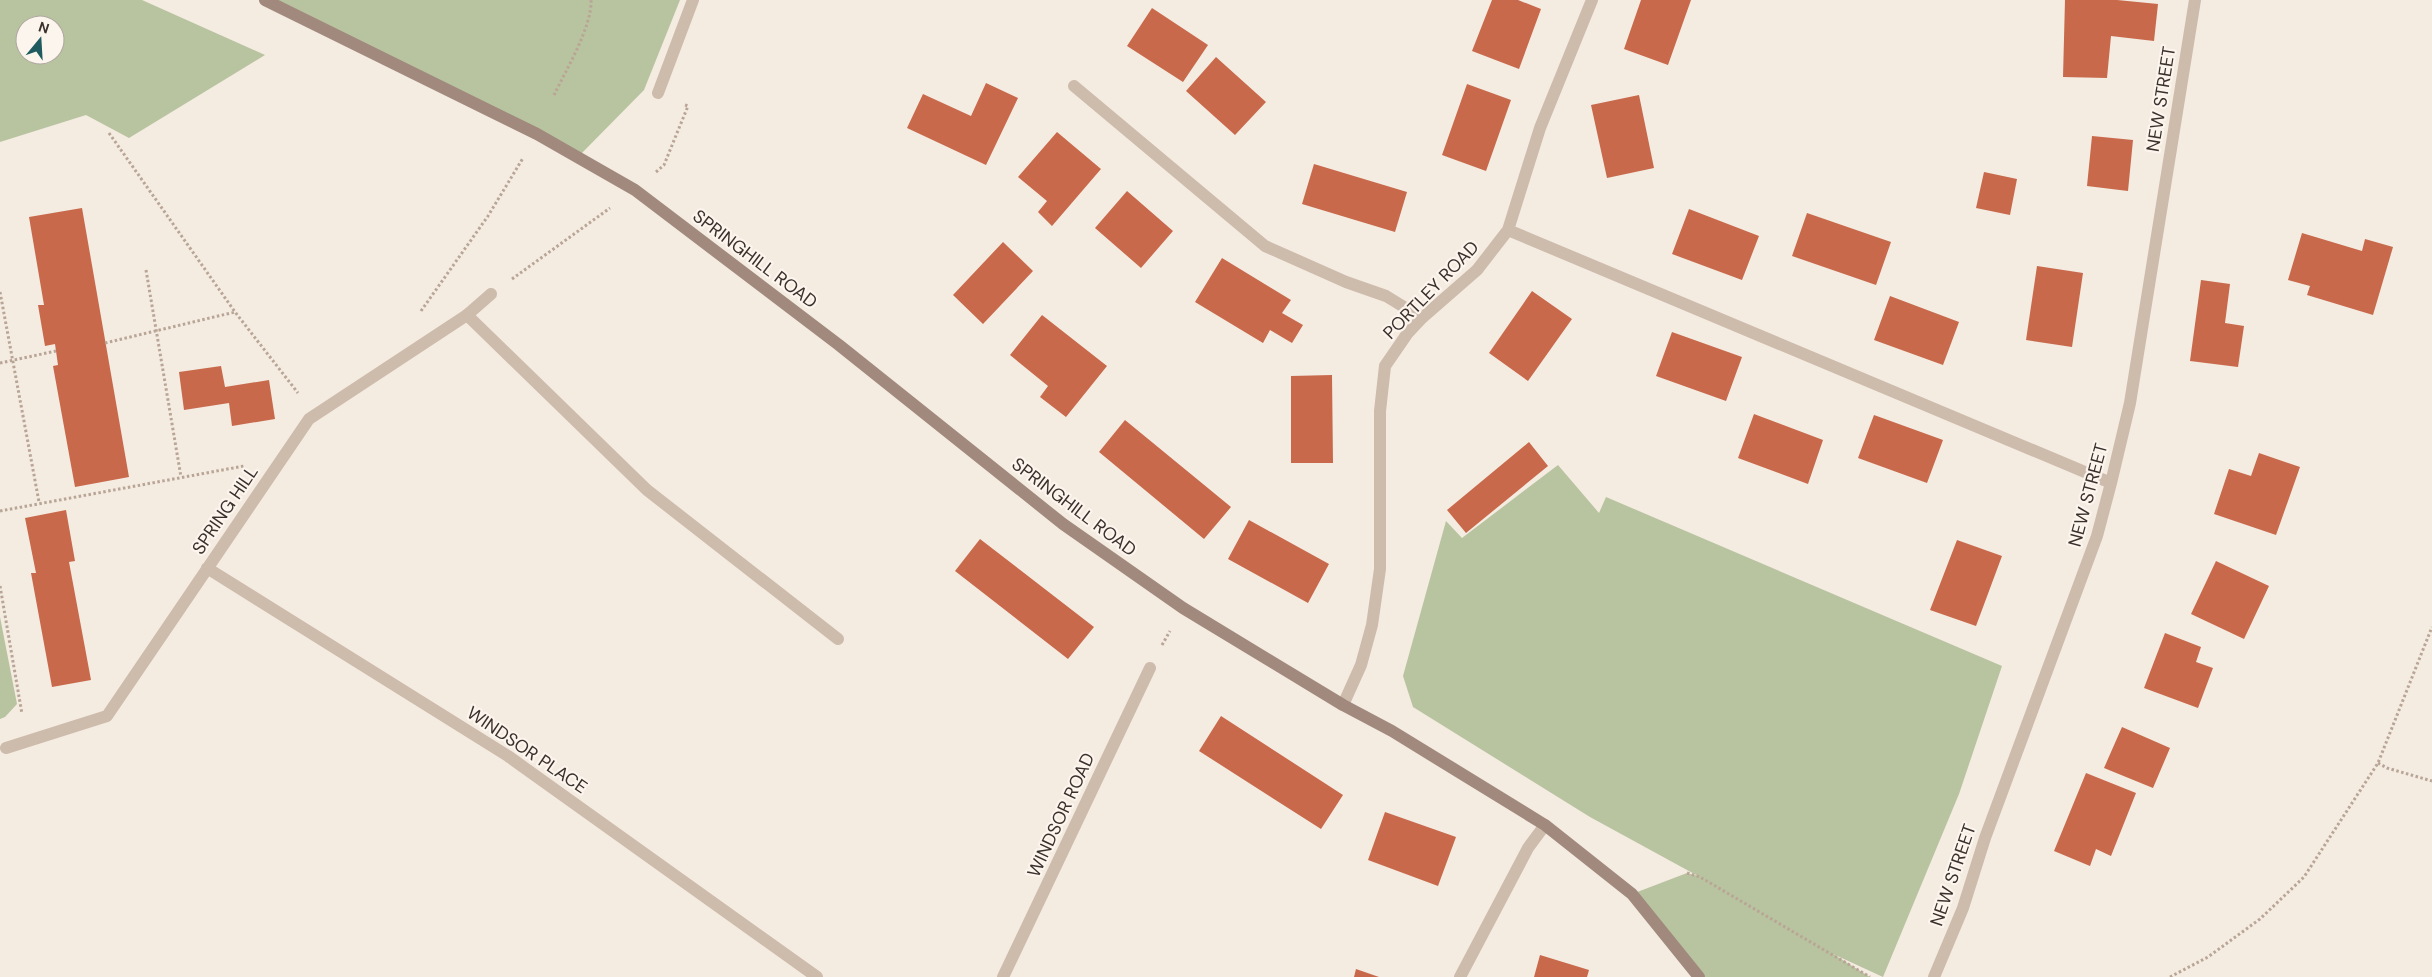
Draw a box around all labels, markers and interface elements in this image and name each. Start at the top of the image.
north arrow [15,15,65,65]
text: N [36,17,52,38]
street label: NEW STREET [2141,45,2181,153]
street label: SPRINGHILL ROAD [688,204,822,314]
street label: PORTLEY ROAD [1378,236,1484,344]
street label: NEW STREET [2063,441,2113,549]
street label: SPRINGHILL ROAD [1007,452,1141,562]
street label: SPRING HILL [187,461,263,559]
street label: WINDSOR PLACE [462,701,592,799]
street label: WINDSOR ROAD [1022,749,1100,881]
street label: NEW STREET [1924,821,1982,929]

